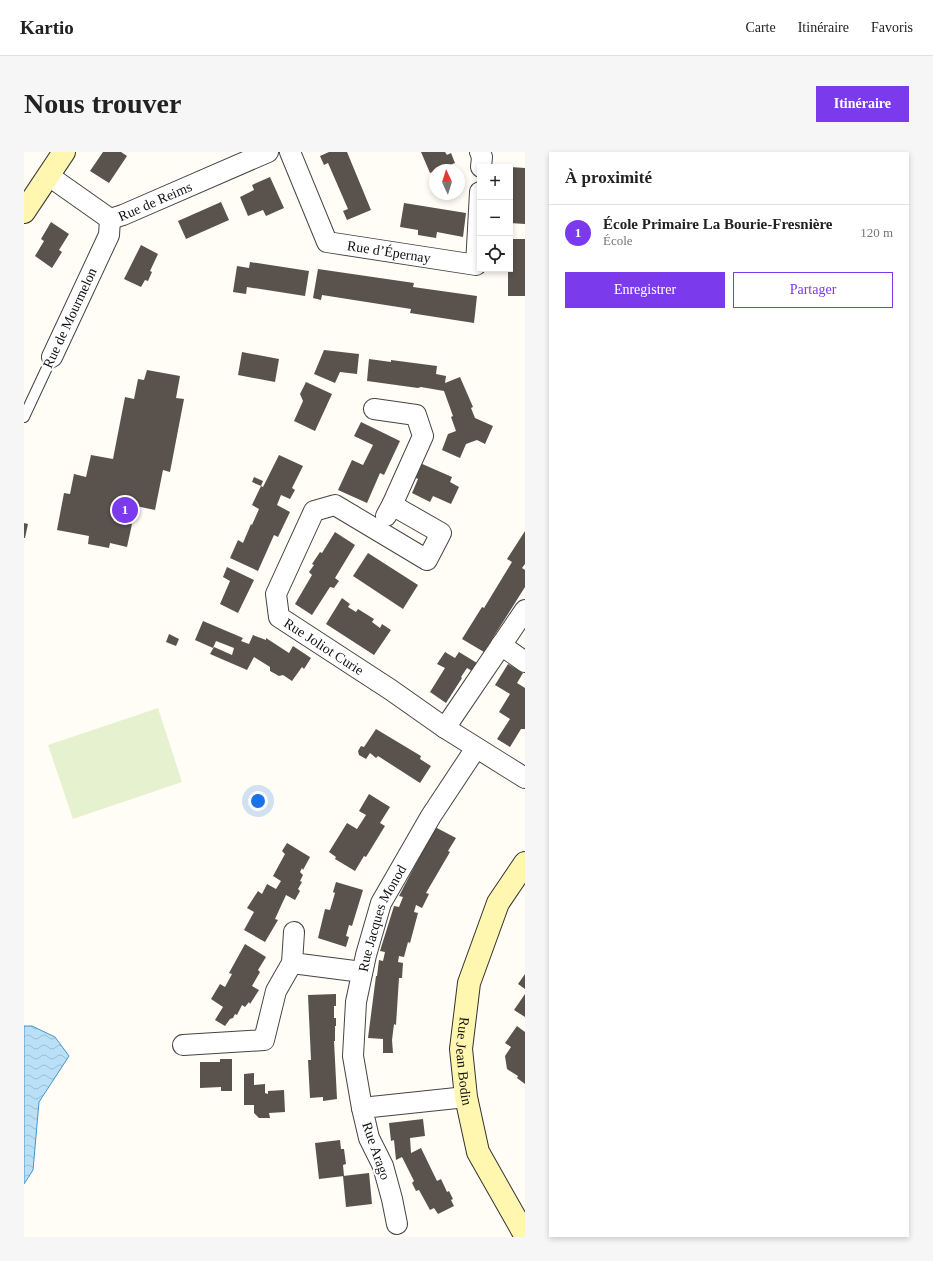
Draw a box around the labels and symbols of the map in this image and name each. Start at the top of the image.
north arrow [429,164,465,200]
street label: Rue de Reims [116,179,194,224]
street label: Rue d’Épernay [346,238,432,265]
street label: Rue de Mourmelon [40,265,100,371]
pin: 1 [112,495,138,525]
street label: Rue Joliot Curie [281,615,366,678]
your location [248,791,268,811]
street label: Rue Jacques Monod [355,862,409,973]
street label: Rue Jean Bodin [453,1016,475,1107]
street label: Rue Arago [359,1120,393,1182]

